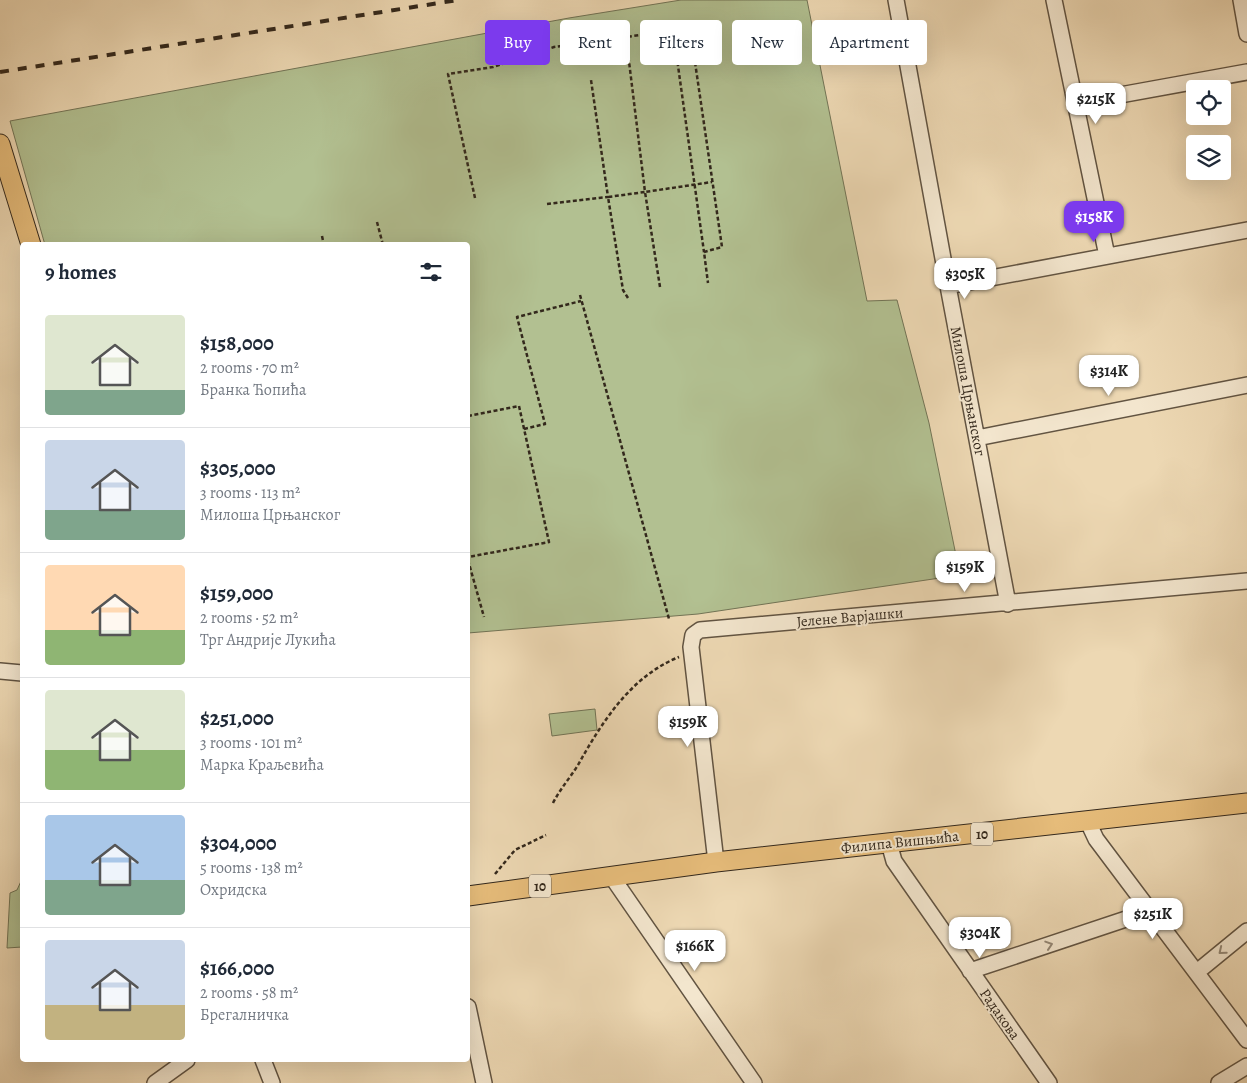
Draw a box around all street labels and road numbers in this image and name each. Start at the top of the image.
street label: Милоша Црњанског [946,325,991,458]
street label: Јелене Варјашки [796,602,904,632]
road number: 10 [971,822,993,846]
street label: Филипа Вишњића [840,826,960,858]
road number: 10 [529,874,551,898]
street label: Радакова [975,984,1025,1044]

